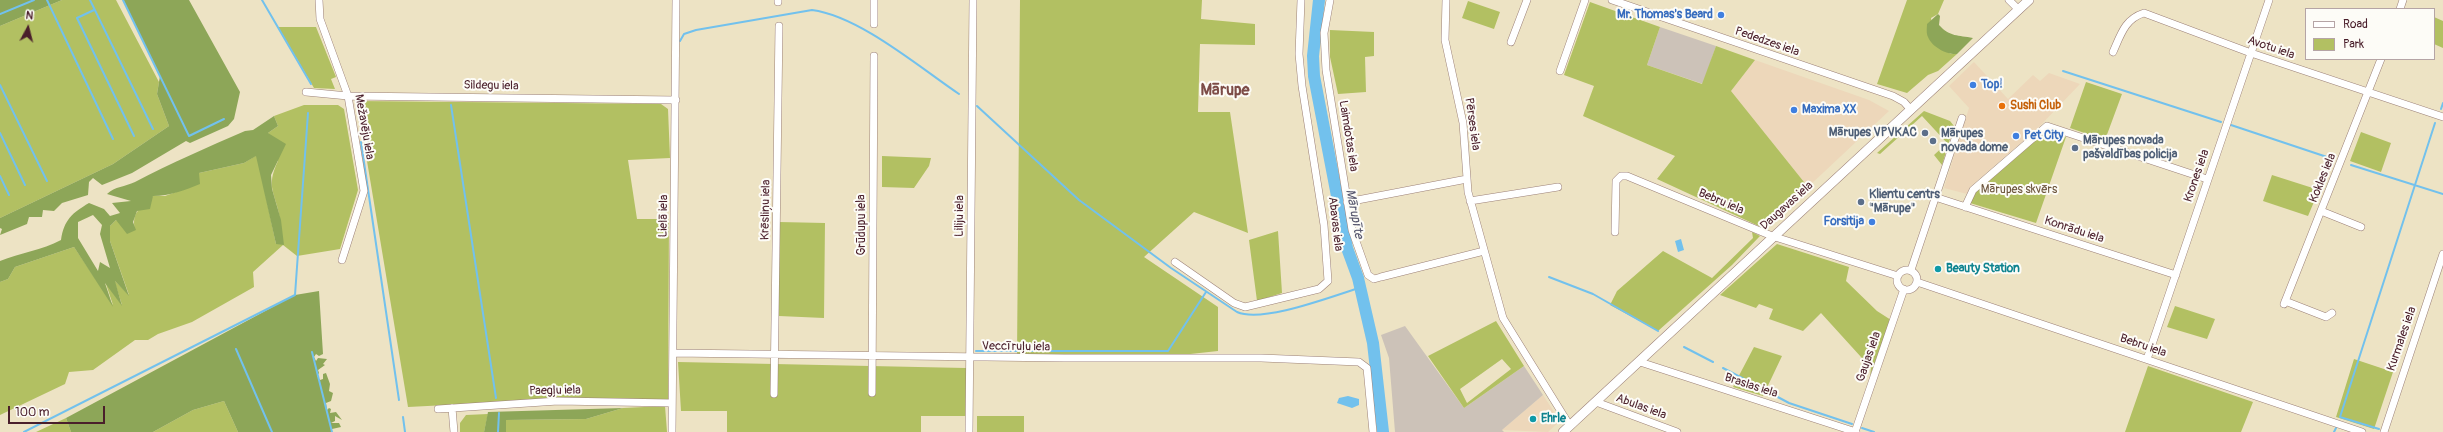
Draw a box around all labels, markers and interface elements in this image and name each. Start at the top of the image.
north arrow [8,8,48,48]
place label: Mr. Thomas's Beard [1617,8,1713,22]
legend [2305,8,2435,60]
text: N [25,9,34,22]
marker: Mr. Thomas's Beard [1716,10,1726,20]
text: Road [2343,17,2368,32]
street label: Pededzes iela [1733,24,1801,60]
street label: Avotu iela [2246,33,2296,63]
text: Park [2343,37,2364,52]
street label: Sildegu iela [463,78,519,94]
place label: Top! [1981,78,2003,92]
marker: Top! [1968,80,1978,90]
district label: Mārupe [1201,81,1249,101]
street label: Mežavēju iela [351,93,377,161]
street label: Pērses iela [1461,97,1483,151]
street label: Laimdotas iela [1335,99,1361,173]
place label: Sushi Club [2010,99,2061,113]
marker: Sushi Club [1997,101,2007,111]
place label: Maxima XX [1802,103,1857,117]
marker: Maxima XX [1789,105,1799,115]
place label: Mārupes VPVKAC [1829,126,1917,140]
place label: Mārupes novada dome [1941,127,2008,155]
marker: Mārupes VPVKAC [1920,128,1930,138]
place label: Pet City [2024,129,2063,143]
marker: Pet City [2011,131,2021,141]
place label: Mārupes novada pašvaldības policija [2083,134,2177,162]
marker: Mārupes novada dome [1928,136,1938,146]
marker: Mārupes novada pašvaldības policija [2070,143,2080,153]
street label: Krones iela [2181,148,2213,204]
street label: Kokles iela [2307,151,2339,205]
street label: Daugavas iela [1758,179,1816,233]
street label: Krēsliņu iela [758,180,774,240]
park label: Mārupes skvērs [1981,183,2057,197]
street label: Bebru iela [1696,186,1746,218]
water label: Mārupīte [1342,188,1366,240]
place label: Klientu centrs "Mārupe" [1869,188,1940,216]
street label: Lielā iela [656,194,672,238]
street label: Grūdupu iela [855,194,869,256]
street label: Liliju iela [952,195,968,237]
street label: Abavas iela [1325,196,1345,252]
marker: Klientu centrs "Mārupe" [1856,197,1866,207]
street label: Konrādu iela [2042,214,2106,246]
place label: Forsitija [1824,215,1864,229]
marker: Forsitija [1867,217,1877,227]
place label: Beauty Station [1946,262,2020,276]
marker: Beauty Station [1933,264,1943,274]
street label: Kurmales iela [2384,305,2420,373]
street label: Gaujas iela [1854,330,1884,384]
street label: Bebru iela [2118,331,2168,361]
street label: Veccīruļu iela [982,339,1050,355]
street label: Braslas iela [1723,371,1779,401]
street label: Paegļu iela [529,383,581,399]
street label: Abulas iela [1614,391,1668,423]
scale bar [10,398,107,424]
text: 100 m [15,405,49,420]
place label: Ehrle [1541,412,1566,426]
marker: Ehrle [1528,414,1538,424]

